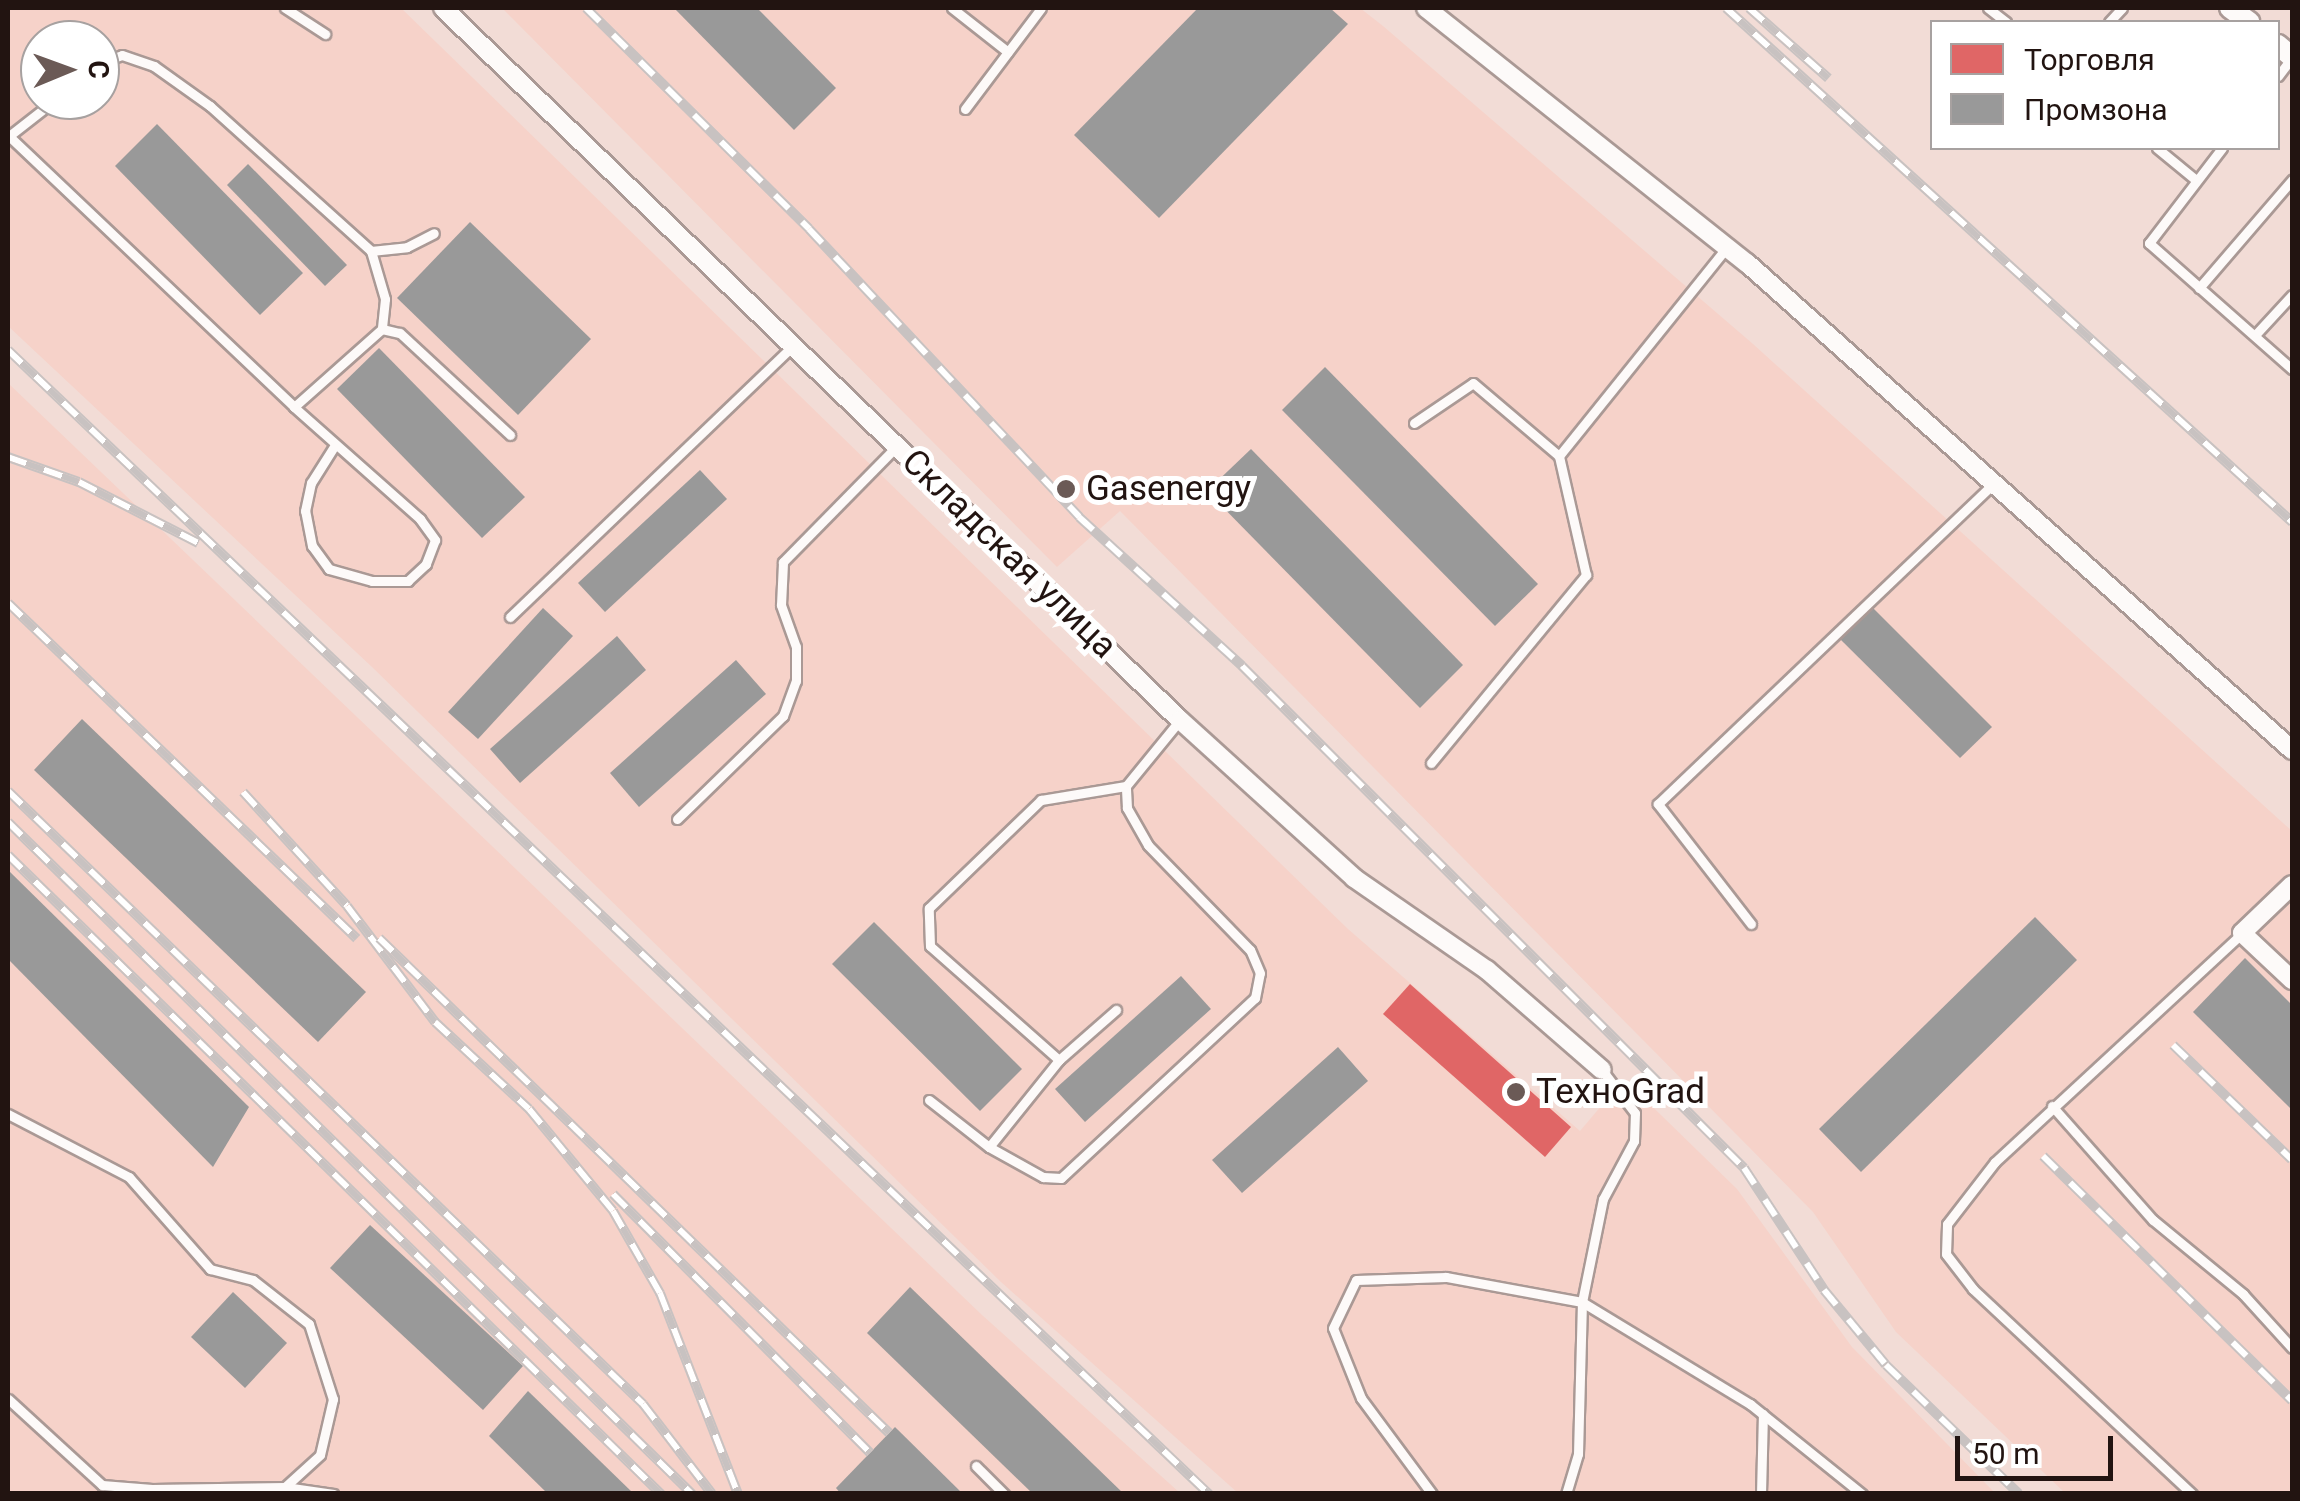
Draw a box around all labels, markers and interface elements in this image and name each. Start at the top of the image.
north arrow [20,20,120,120]
legend [1930,20,2280,150]
text: Торговля [2024,42,2155,77]
text: С [82,60,115,79]
text: Промзона [2024,92,2168,127]
street label: Складская улица [893,441,1125,667]
place label: Gasenergy [1086,468,1251,510]
marker: Gasenergy [1055,478,1077,500]
place label: ТехноGrad [1536,1071,1705,1113]
marker: ТехноGrad [1505,1081,1527,1103]
scale bar [1960,1416,2118,1478]
text: 50 m [1972,1436,2039,1471]

